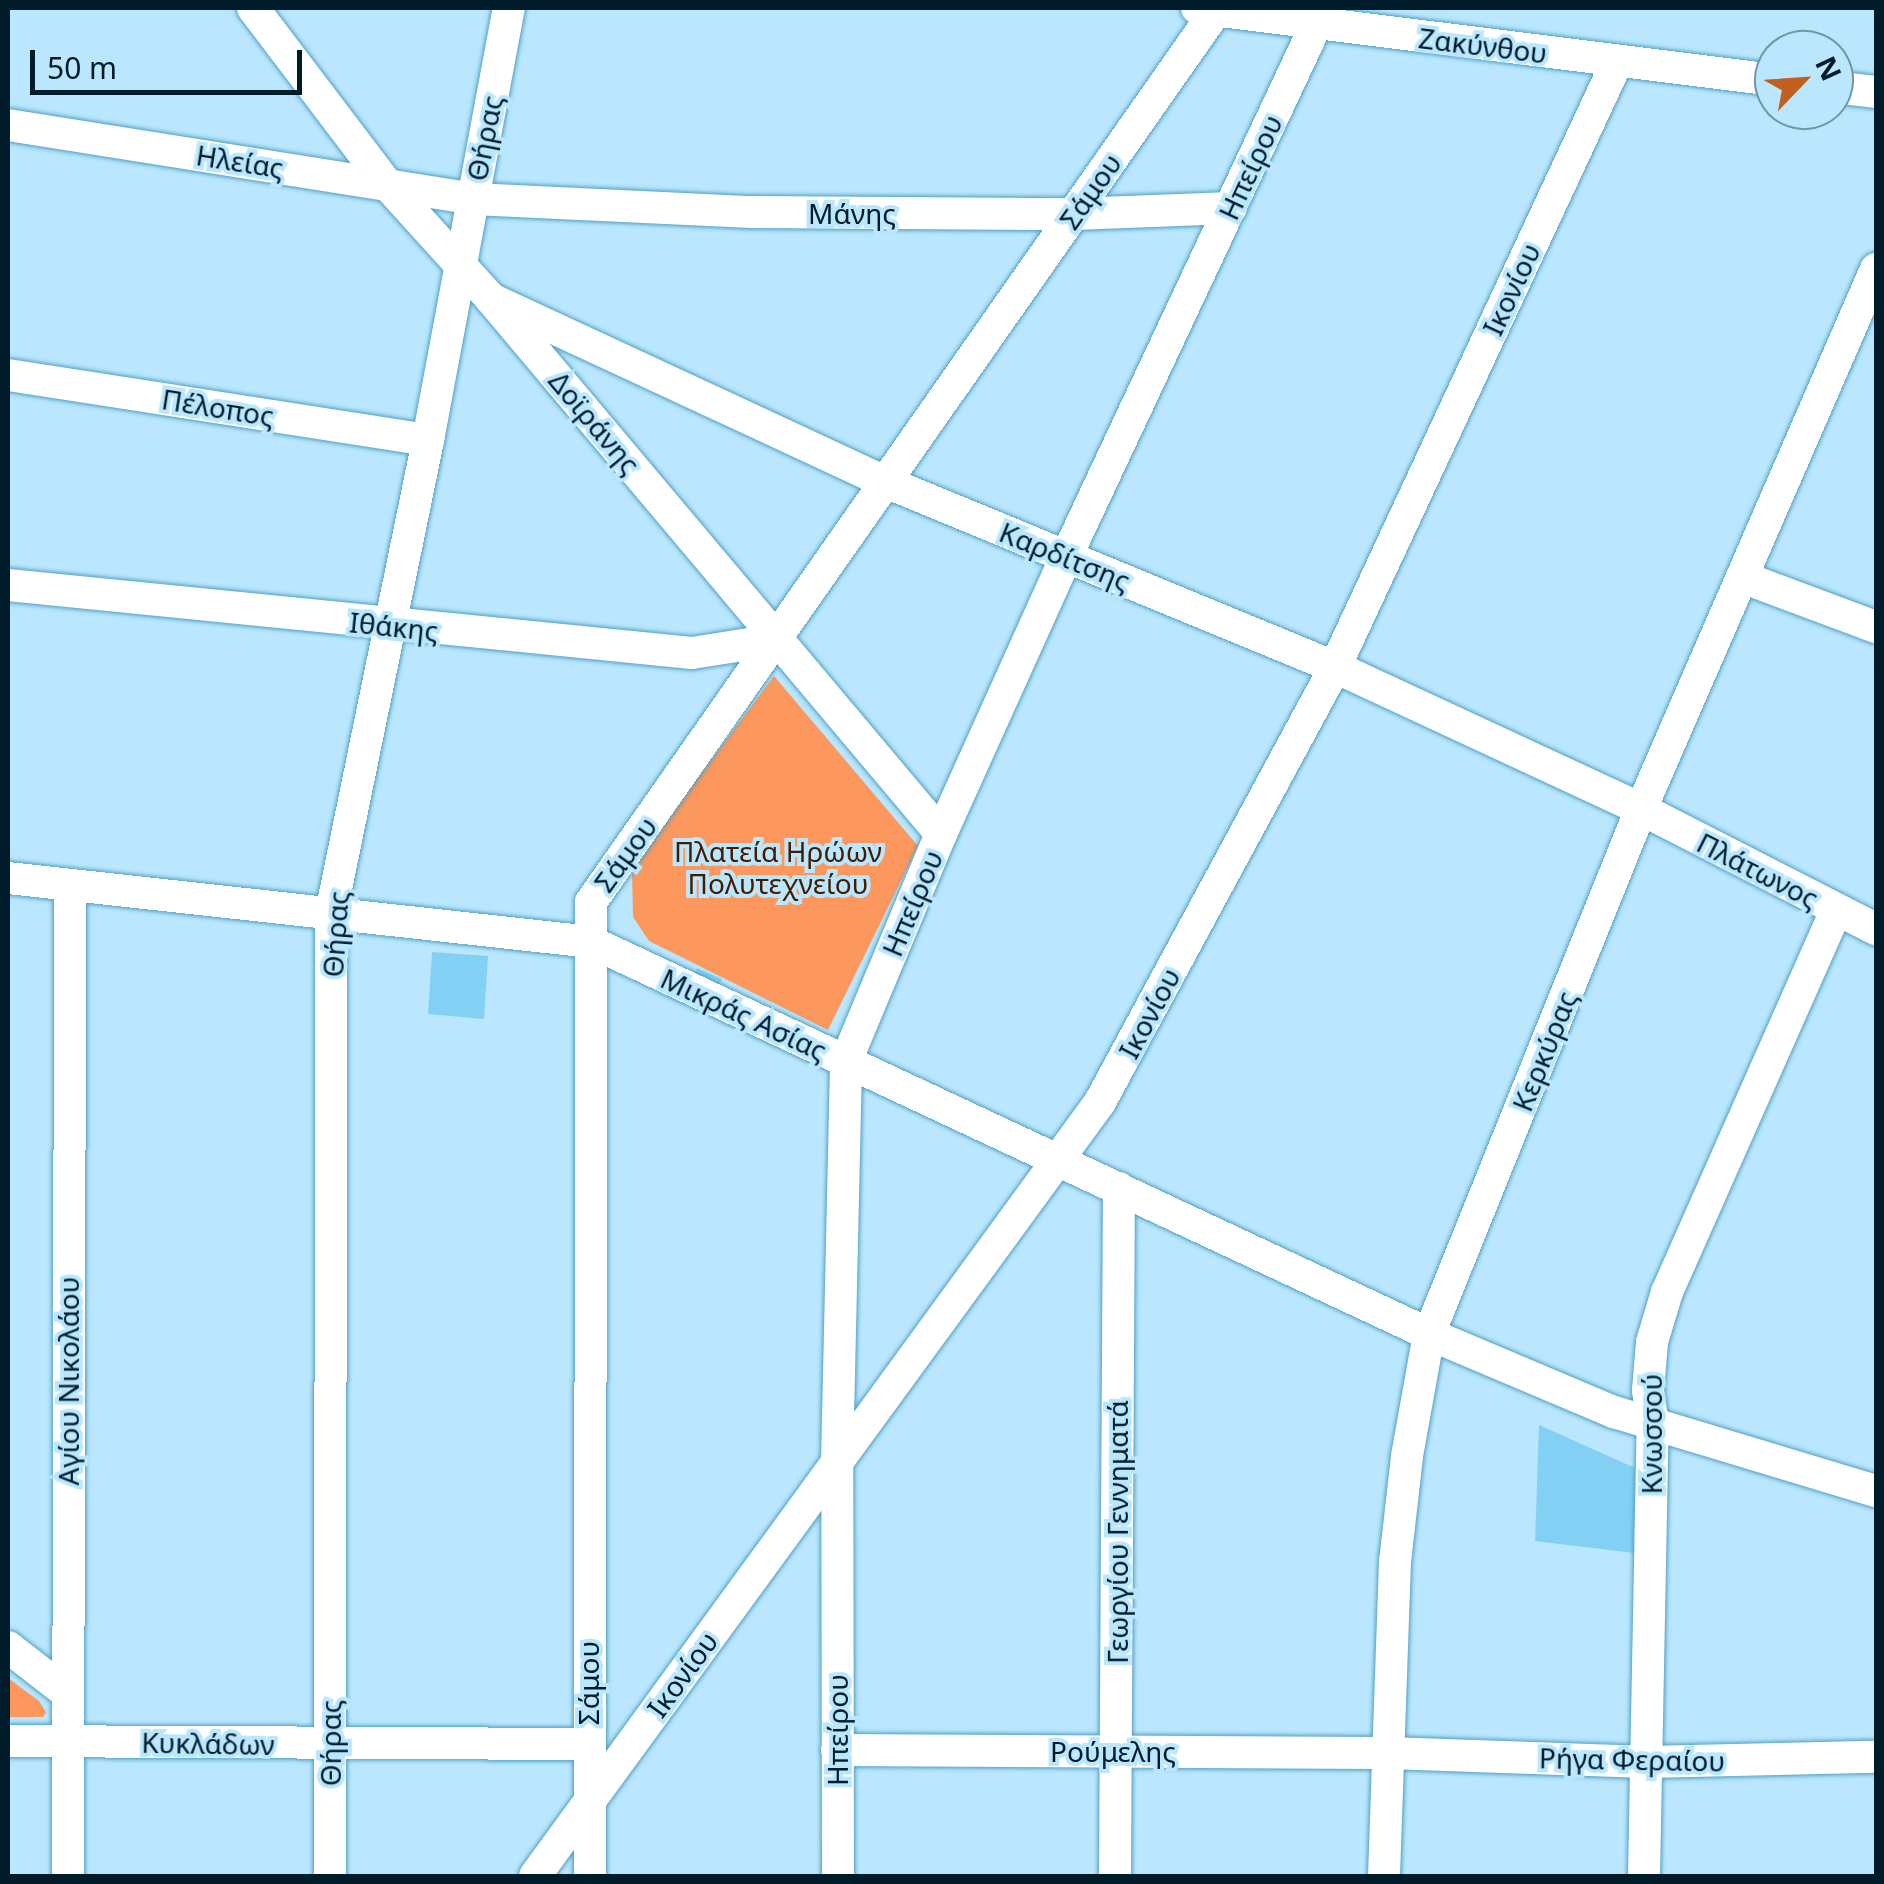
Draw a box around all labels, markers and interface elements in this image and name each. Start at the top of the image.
street label: Ζακύνθου [1417,20,1549,70]
scale bar [35,30,308,92]
north arrow [1754,30,1854,130]
text: 50 m [47,47,117,88]
text: N [1807,50,1851,87]
street label: Θήρας [459,92,509,184]
street label: Ηπείρου [1211,109,1289,225]
street label: Ηλείας [194,138,286,184]
street label: Σάμου [1052,147,1128,235]
street label: Μάνης [808,196,896,230]
street label: Ικονίου [1475,238,1547,340]
street label: Δοϊράνης [542,364,648,480]
street label: Πέλοπος [160,382,276,432]
street label: Καρδίτσης [995,515,1135,597]
street label: Ιθάκης [348,605,440,647]
street label: Σάμου [587,810,663,898]
street label: Πλάτωνος [1692,825,1824,915]
park label: Πλατεία Ηρώων Πολυτεχνείου [674,834,882,900]
street label: Ηπείρου [875,845,949,961]
street label: Θήρας [315,890,355,978]
street label: Μικράς Ασίας [656,961,832,1067]
street label: Ικονίου [1111,962,1187,1064]
street label: Κερκύρας [1505,986,1583,1116]
street label: Αγίου Νικολάου [51,1276,85,1486]
street label: Κνωσσού [1634,1374,1668,1494]
street label: Γεωργίου Γεννηματά [1100,1400,1134,1664]
street label: Ικονίου [640,1625,724,1723]
street label: Σάμου [571,1641,605,1725]
street label: Ηπείρου [820,1674,854,1786]
street label: Θήρας [313,1700,347,1786]
street label: Κυκλάδων [141,1725,275,1761]
street label: Ρούμελης [1050,1734,1176,1768]
street label: Ρήγα Φεραίου [1539,1741,1725,1777]

